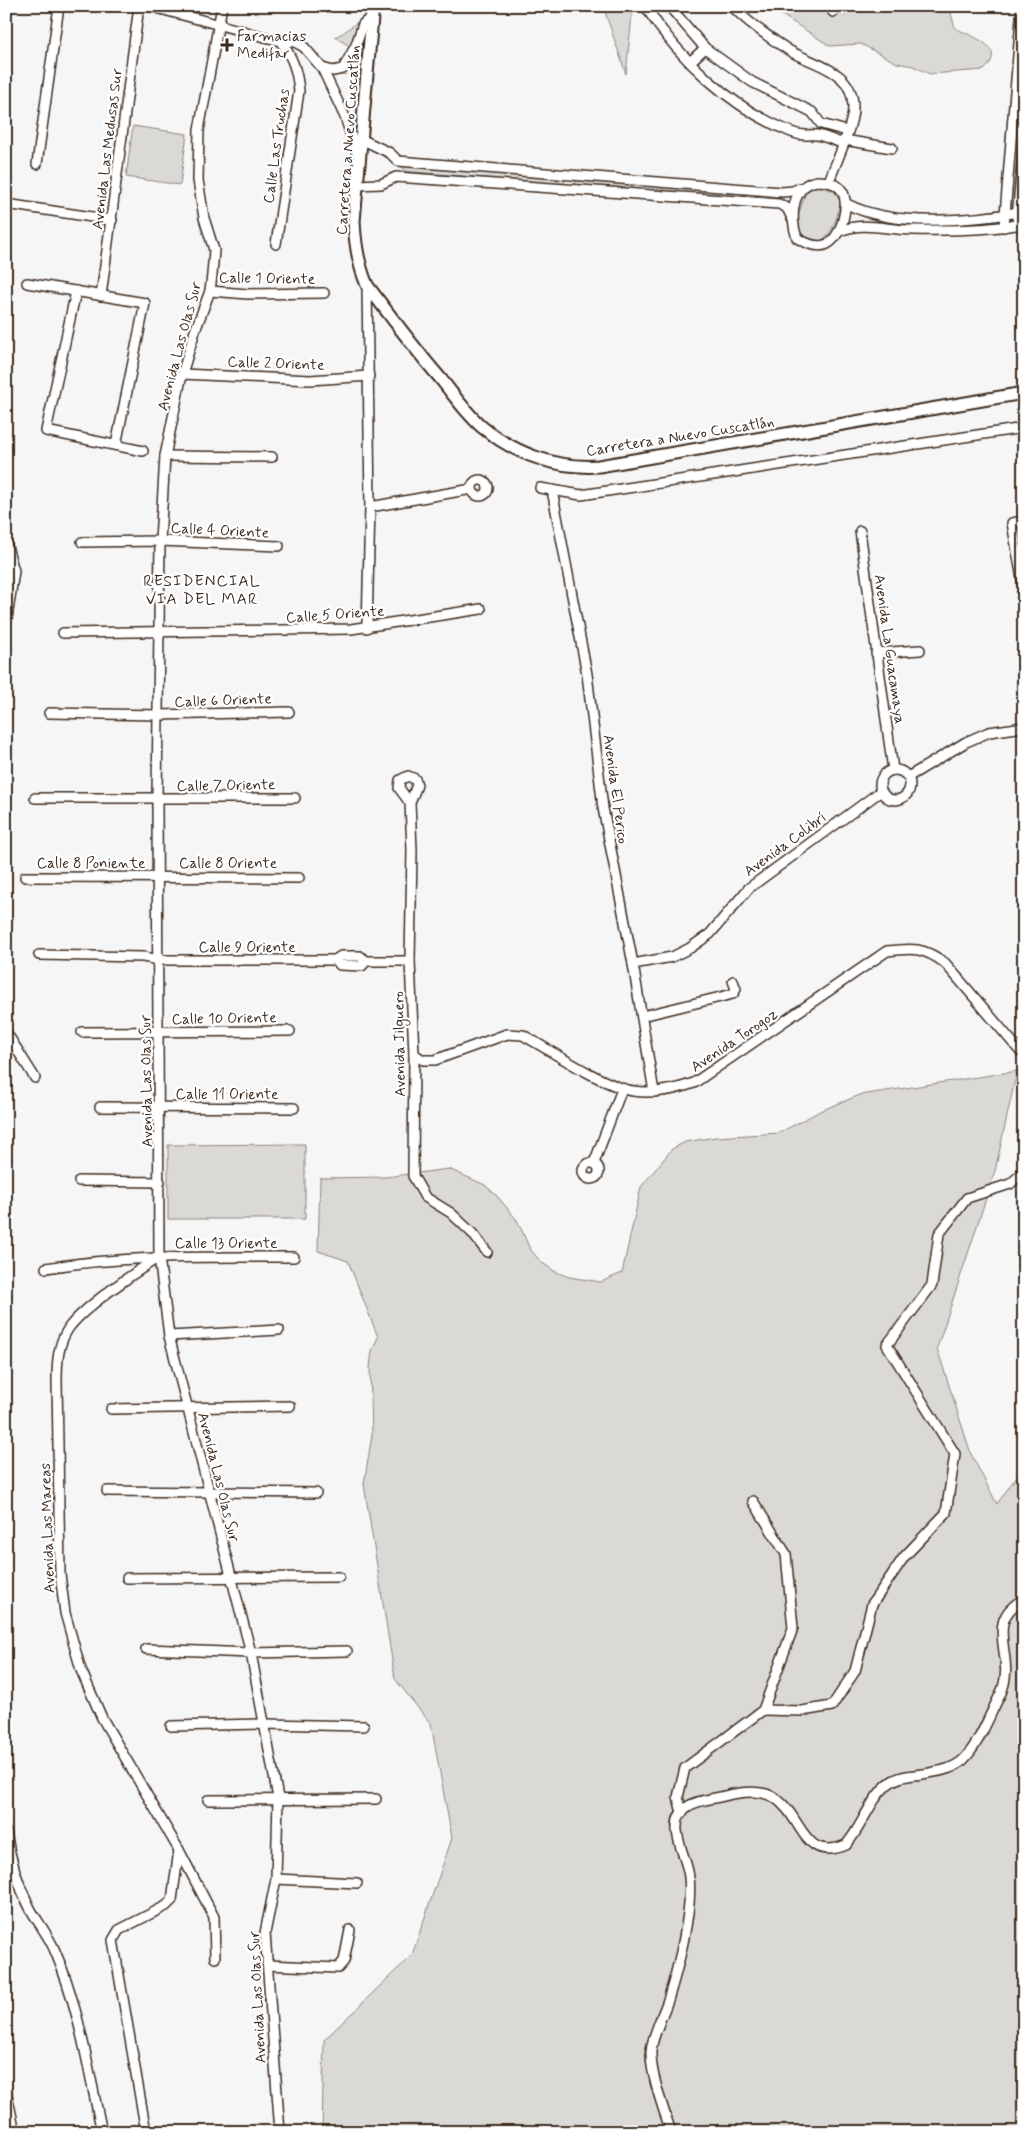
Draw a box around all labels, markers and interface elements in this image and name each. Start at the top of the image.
place label: Farmacias Medifar [237,27,307,64]
marker: Farmacias Medifar [221,39,233,51]
street label: Carretera a Nuevo Cuscatlán [332,45,366,236]
street label: Avenida Las Medusas Sur [88,67,128,231]
street label: Calle Las Truchas [259,87,295,205]
street label: Calle 1 Oriente [219,268,315,290]
street label: Avenida Las Olas Sur [153,280,207,413]
street label: Calle 2 Oriente [227,352,325,376]
street label: Carretera a Nuevo Cuscatlán [585,412,776,462]
street label: Calle 4 Oriente [170,518,270,544]
district label: RESIDENCIAL VIA DEL MAR [143,571,261,610]
street label: Avenida La Guacamaya [869,573,909,725]
street label: Calle 5 Oriente [285,602,385,628]
street label: Calle 6 Oriente [174,689,272,713]
street label: Avenida El Perico [597,733,633,845]
street label: Calle 7 Oriente [176,775,276,797]
street label: Avenida Colibrí [740,808,831,882]
street label: Calle 8 Poniente [37,854,145,874]
street label: Calle 8 Oriente [179,854,277,874]
street label: Calle 9 Oriente [198,938,296,958]
street label: Avenida Jilguero [389,991,412,1097]
street label: Avenida Torogoz [687,1004,782,1077]
street label: Calle 10 Oriente [171,1008,277,1030]
street label: Avenida Las Olas Sur [136,1014,158,1148]
street label: Calle 11 Oriente [176,1085,278,1105]
street label: Calle 13 Oriente [175,1234,277,1254]
street label: Avenida Las Olas Sur [192,1410,244,1544]
street label: Avenida Las Mareas [36,1462,60,1593]
street label: Avenida Las Olas Sur [245,1930,271,2064]

